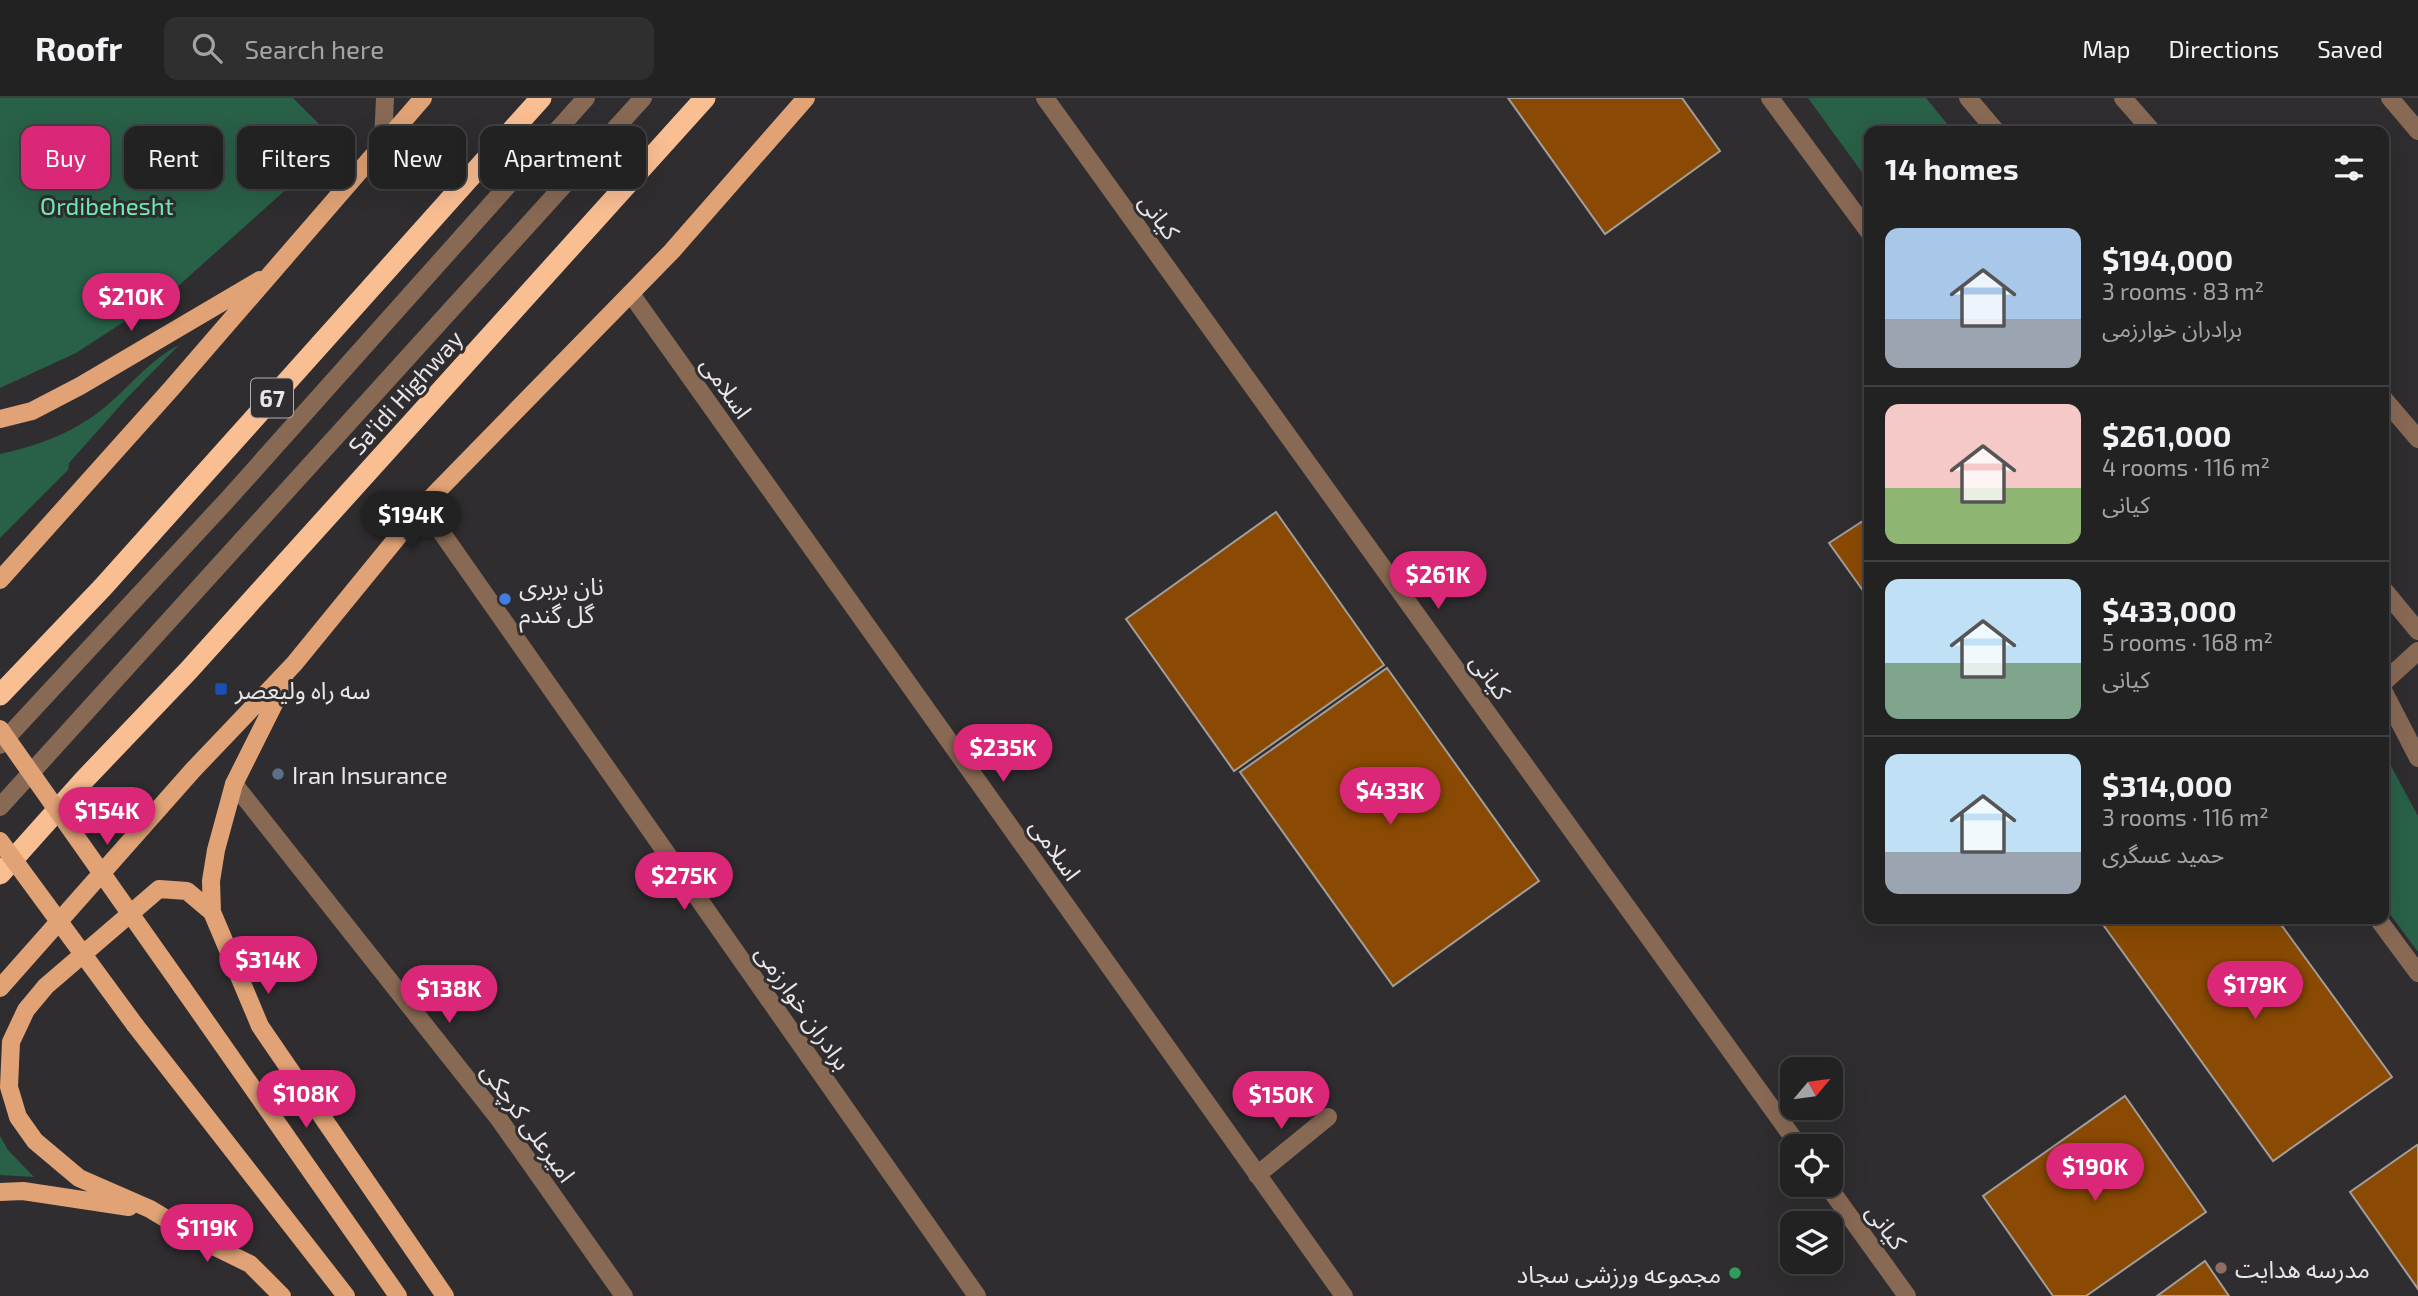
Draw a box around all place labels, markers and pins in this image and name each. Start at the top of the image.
pin: $210K [82,274,180,333]
pin: $194K [362,491,460,551]
pin: $261K [1389,552,1487,611]
place label: نان بربری گل گندم [519,571,604,633]
marker: نان بربری گل گندم [497,591,513,607]
place label: سه راه ولیعصر [234,675,371,705]
marker: سه راه ولیعصر [213,681,229,697]
pin: $235K [954,724,1052,784]
place label: Iran Insurance [292,760,448,789]
marker: Iran Insurance [270,766,286,782]
pin: $433K [1341,768,1439,827]
pin: $154K [58,788,156,847]
pin: $275K [635,852,733,912]
pin: $314K [219,936,317,996]
pin: $179K [2206,962,2304,1021]
pin: $138K [400,965,498,1025]
pin: $108K [257,1070,355,1130]
pin: $150K [1232,1072,1330,1131]
pin: $190K [2046,1144,2144,1203]
pin: $119K [158,1204,256,1264]
place label: مدرسه هدایت [2235,1254,2370,1284]
place label: مجموعه ورزشی سجاد [1517,1259,1721,1289]
marker: مدرسه هدایت [2213,1260,2229,1276]
marker: مجموعه ورزشی سجاد [1727,1265,1743,1281]

